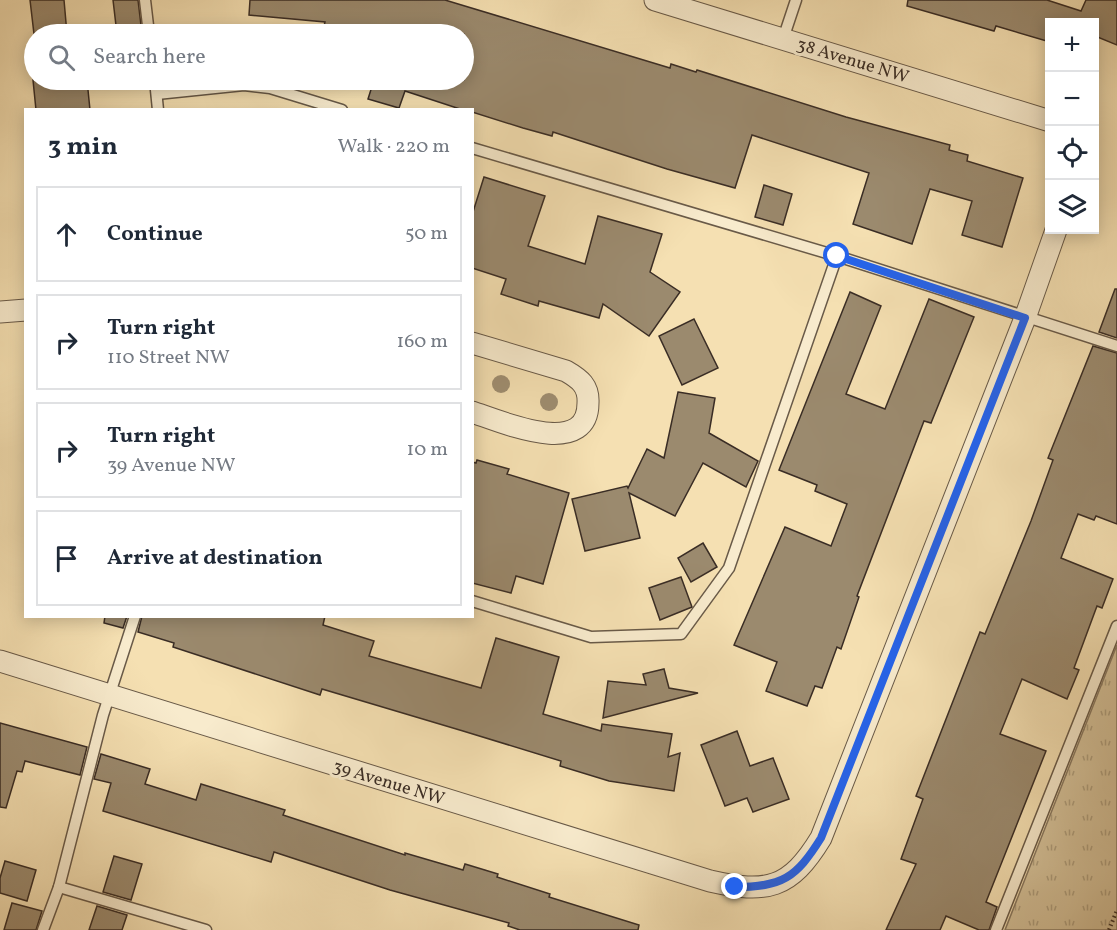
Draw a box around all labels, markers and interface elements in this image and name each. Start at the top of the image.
map controls [1045,18,1099,234]
button: + [1045,18,1099,72]
search box [24,24,474,90]
street label: 38 Avenue NW [794,33,912,90]
icon: search [45,41,78,74]
text: Search here [93,42,206,73]
button: − [1045,72,1099,126]
button: locate [1045,126,1099,180]
text: 3 min [48,129,118,165]
text: Walk · 220 m [338,133,450,161]
button: layers [1045,180,1099,234]
icon: ahead [50,218,83,251]
text: Continue [107,219,203,250]
text: 50 m [405,220,448,248]
route start [823,242,849,268]
text: Turn right [107,313,215,344]
icon: right [50,326,83,359]
text: 160 m [396,328,448,356]
text: 110 Street NW [107,344,230,372]
text: Turn right [107,421,215,452]
icon: right [50,434,83,467]
text: 10 m [407,436,448,464]
text: 39 Avenue NW [107,452,236,480]
icon: arrive [50,542,83,575]
text: Arrive at destination [107,543,323,574]
street label: 39 Avenue NW [330,755,448,812]
route end [721,873,747,899]

